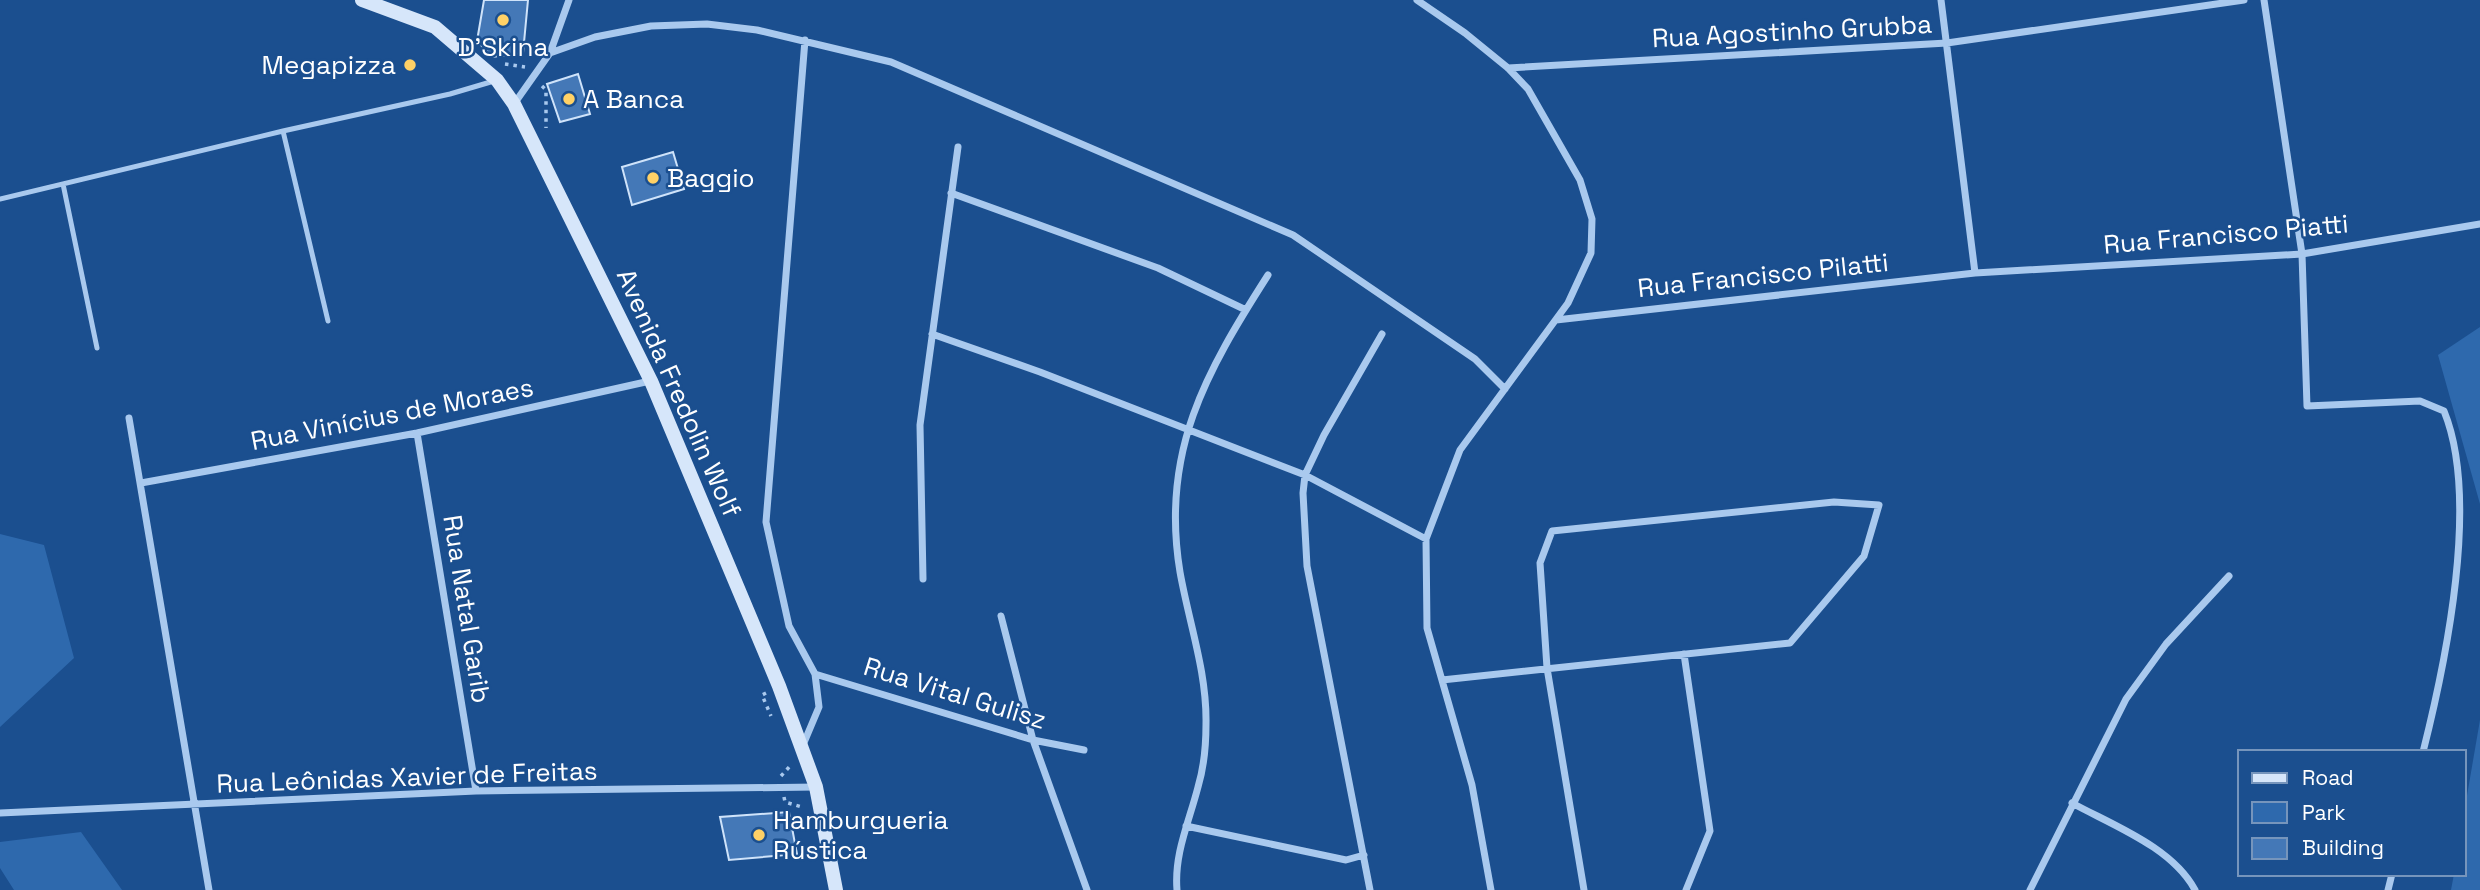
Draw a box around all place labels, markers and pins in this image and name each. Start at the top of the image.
marker: D'Skina [495,12,511,28]
place label: D'Skina [458,30,548,64]
place label: Megapizza [261,48,396,82]
marker: Megapizza [402,57,418,73]
place label: A Banca [583,82,684,116]
marker: A Banca [561,91,577,107]
place label: Baggio [667,161,755,195]
marker: Baggio [645,170,661,186]
place label: Hamburgueria Rústica [773,803,949,867]
marker: Hamburgueria Rústica [751,827,767,843]

